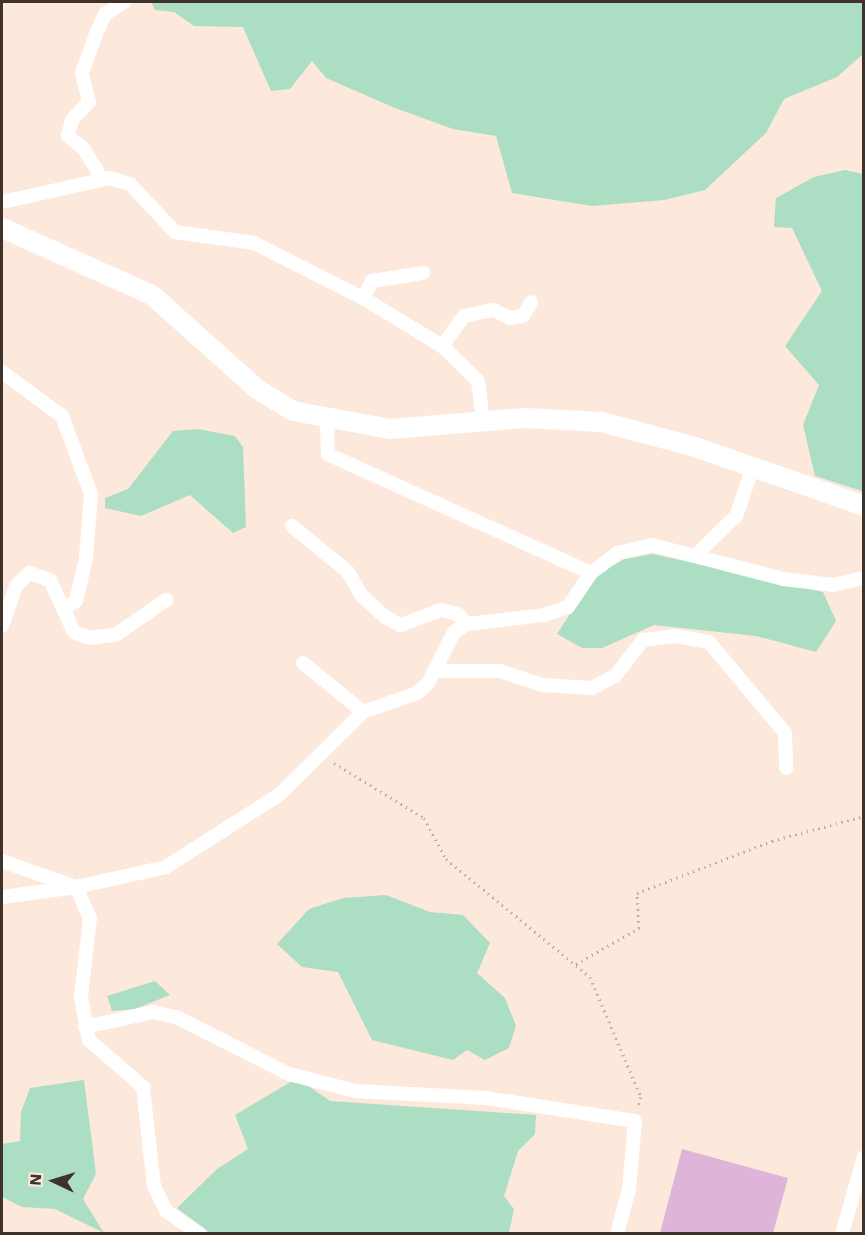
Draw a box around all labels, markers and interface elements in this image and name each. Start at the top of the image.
north arrow [24,1151,84,1211]
text: N [26,1173,45,1186]

